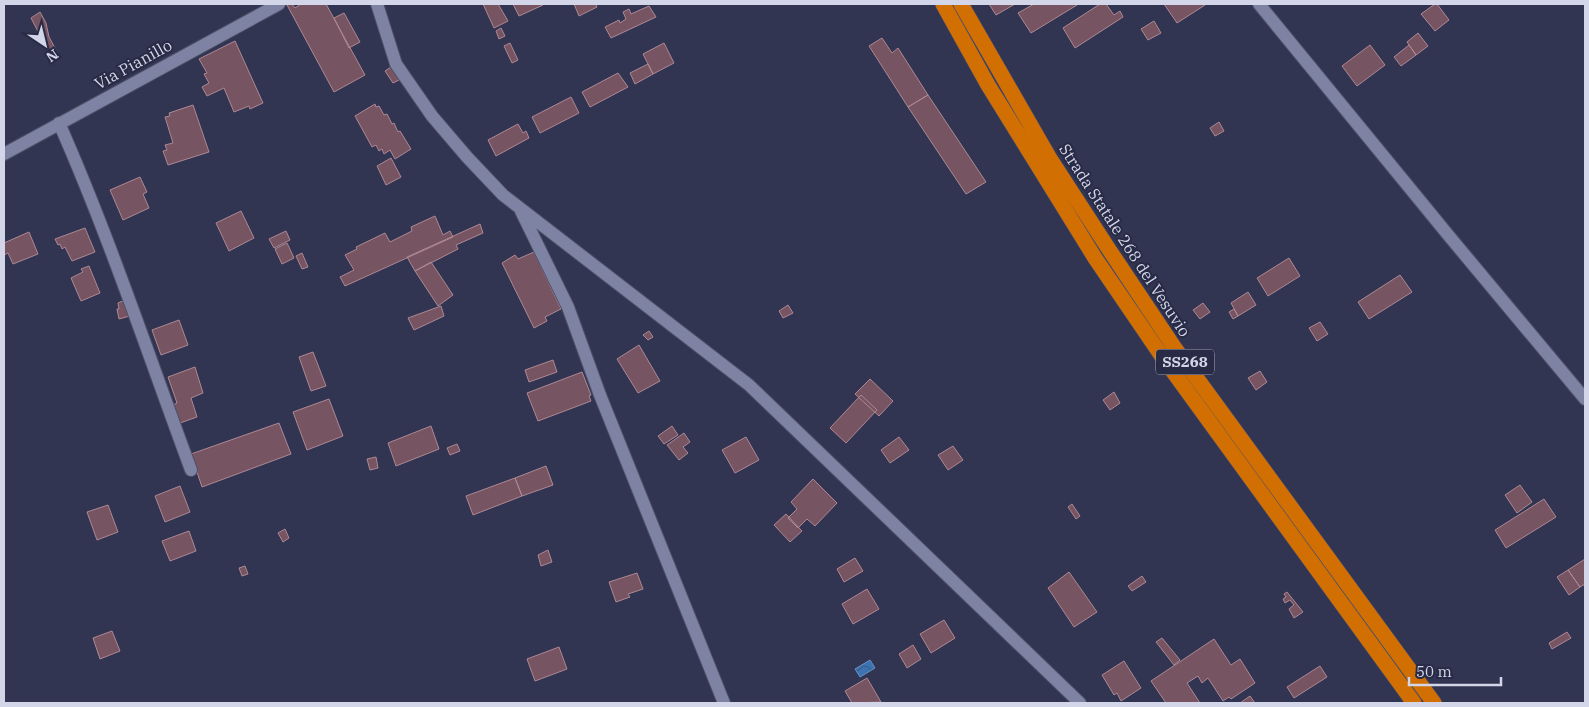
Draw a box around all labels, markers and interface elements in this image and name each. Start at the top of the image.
north arrow [20,20,70,70]
street label: Via Pianillo [91,35,175,93]
text: N [43,45,62,66]
street label: Strada Statale 268 del Vesuvio [1055,140,1195,340]
road number: SS268 [1156,350,1214,374]
scale bar [1409,654,1502,686]
text: 50 m [1416,662,1452,681]

